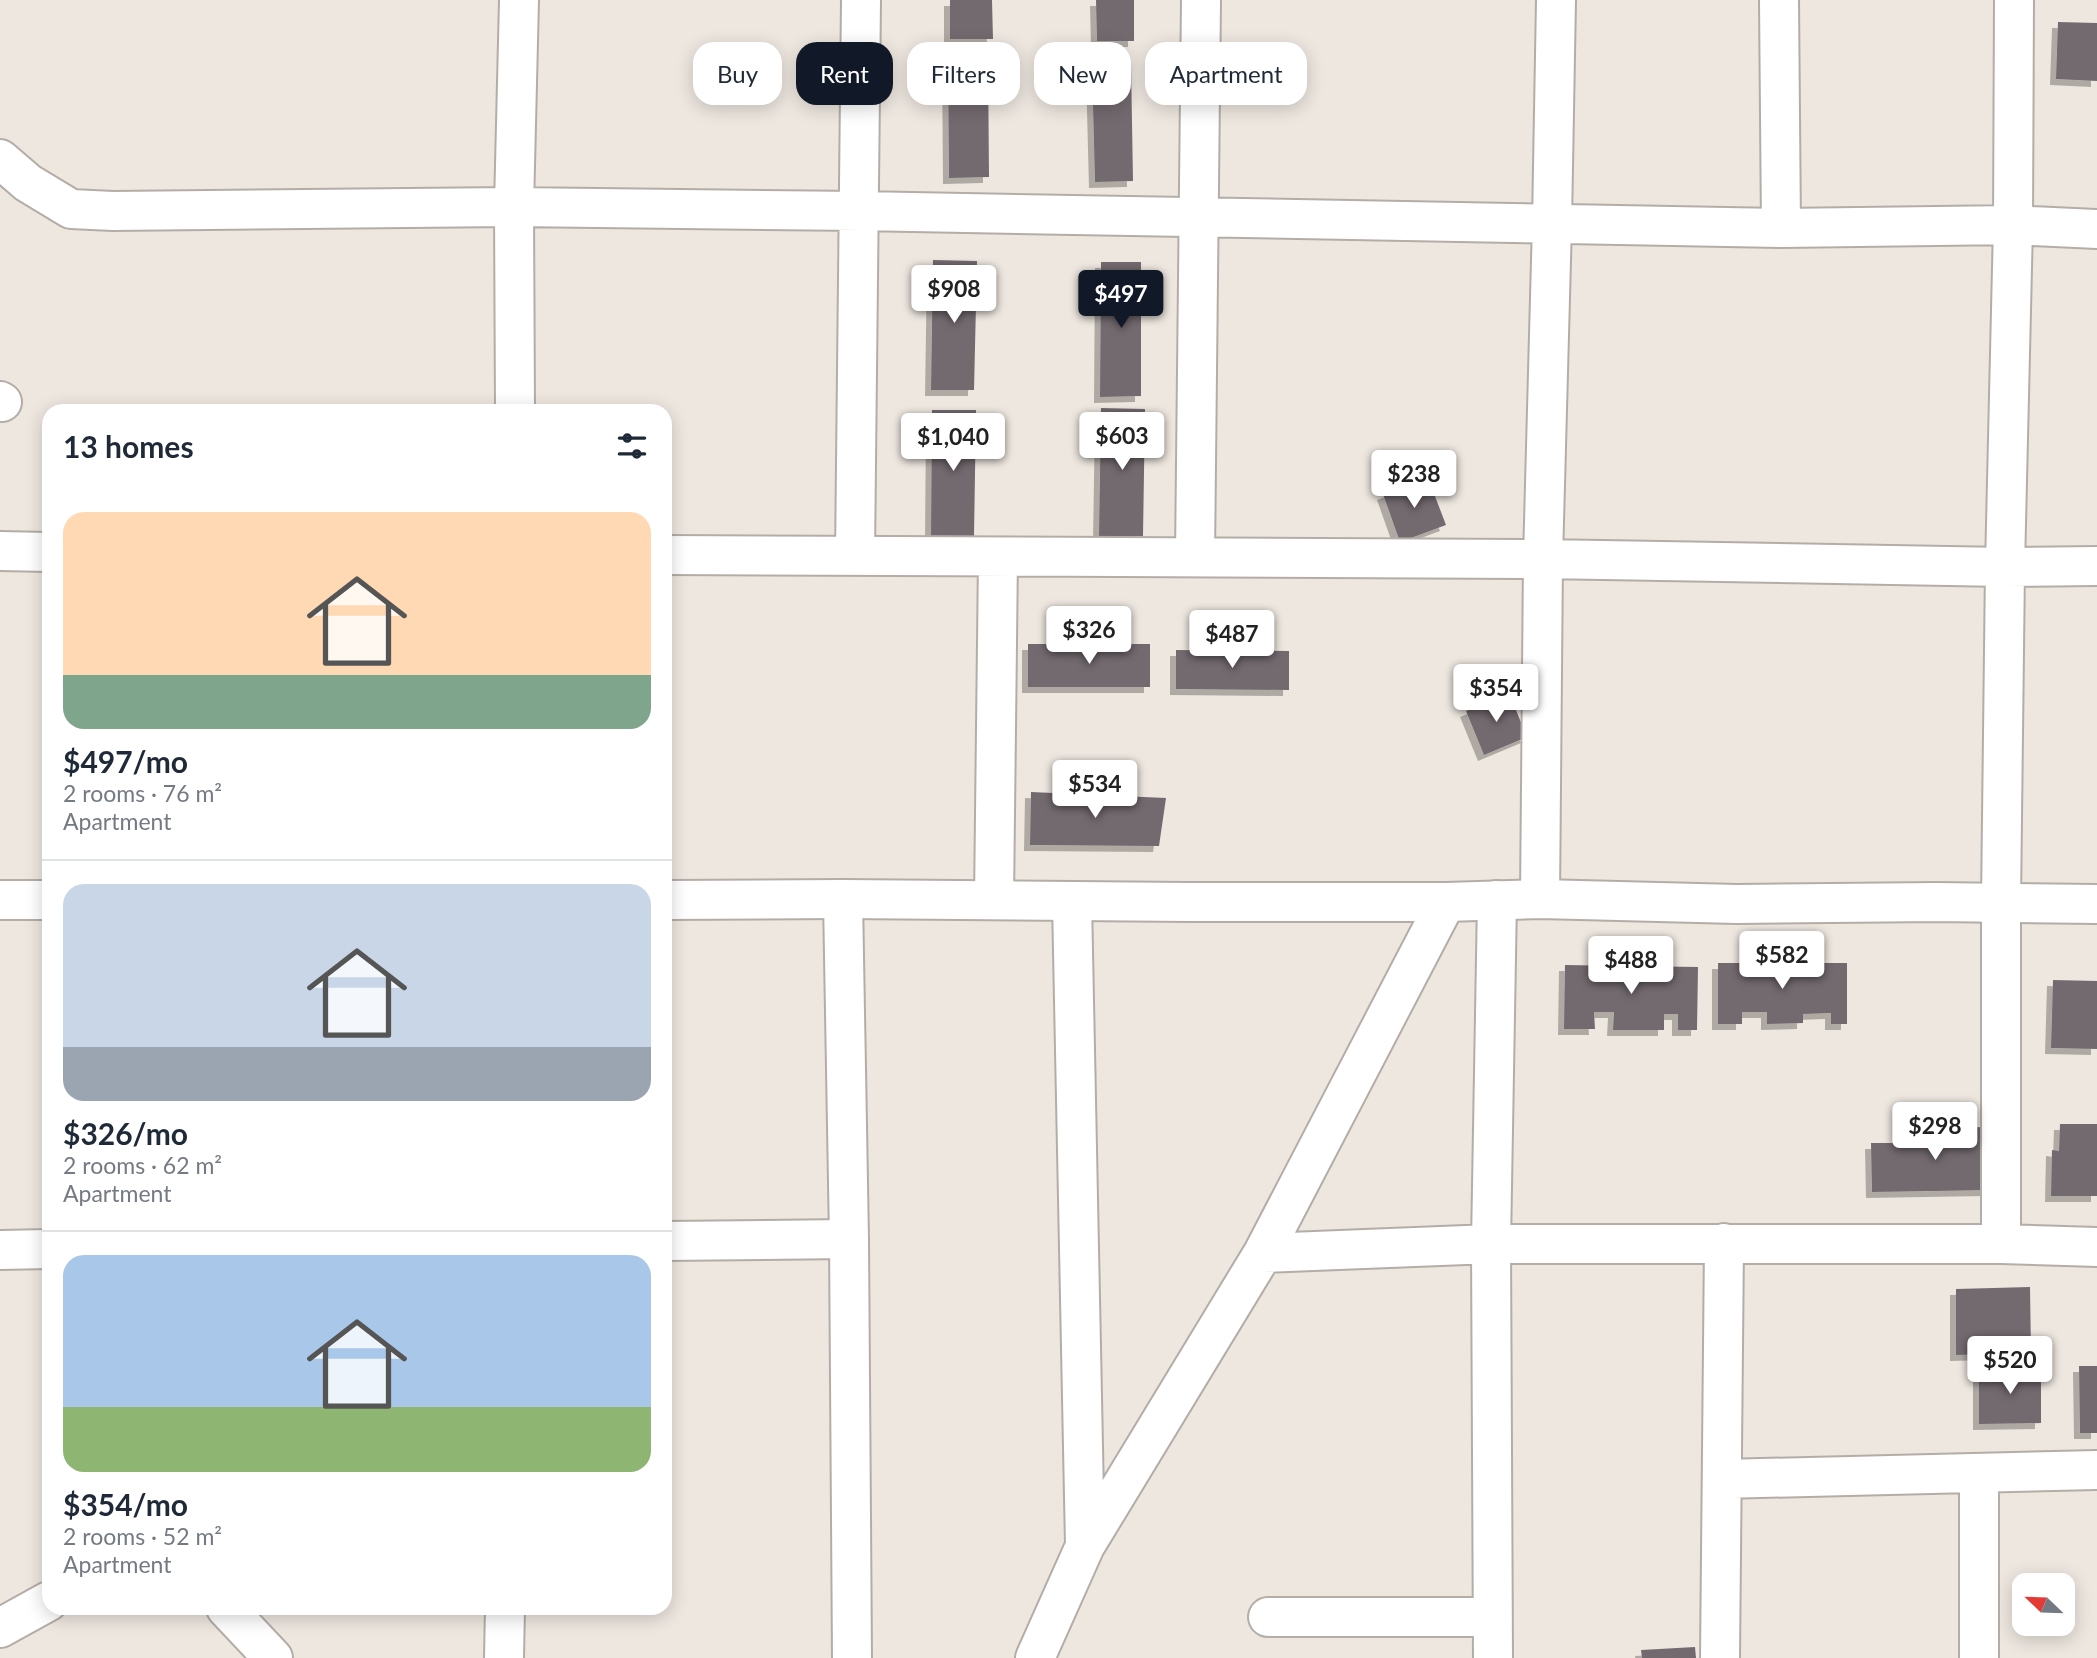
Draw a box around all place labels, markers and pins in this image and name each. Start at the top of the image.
pin: $908 [913,266,995,325]
pin: $497 [1080,270,1162,330]
pin: $603 [1081,412,1163,472]
pin: $1,040 [896,414,1010,473]
pin: $238 [1373,450,1455,510]
pin: $326 [1048,606,1130,666]
pin: $487 [1191,610,1273,670]
pin: $354 [1455,664,1537,724]
pin: $534 [1054,760,1136,820]
pin: $582 [1741,932,1823,991]
pin: $488 [1590,936,1672,996]
pin: $298 [1894,1102,1976,1162]
pin: $520 [1969,1336,2051,1396]

